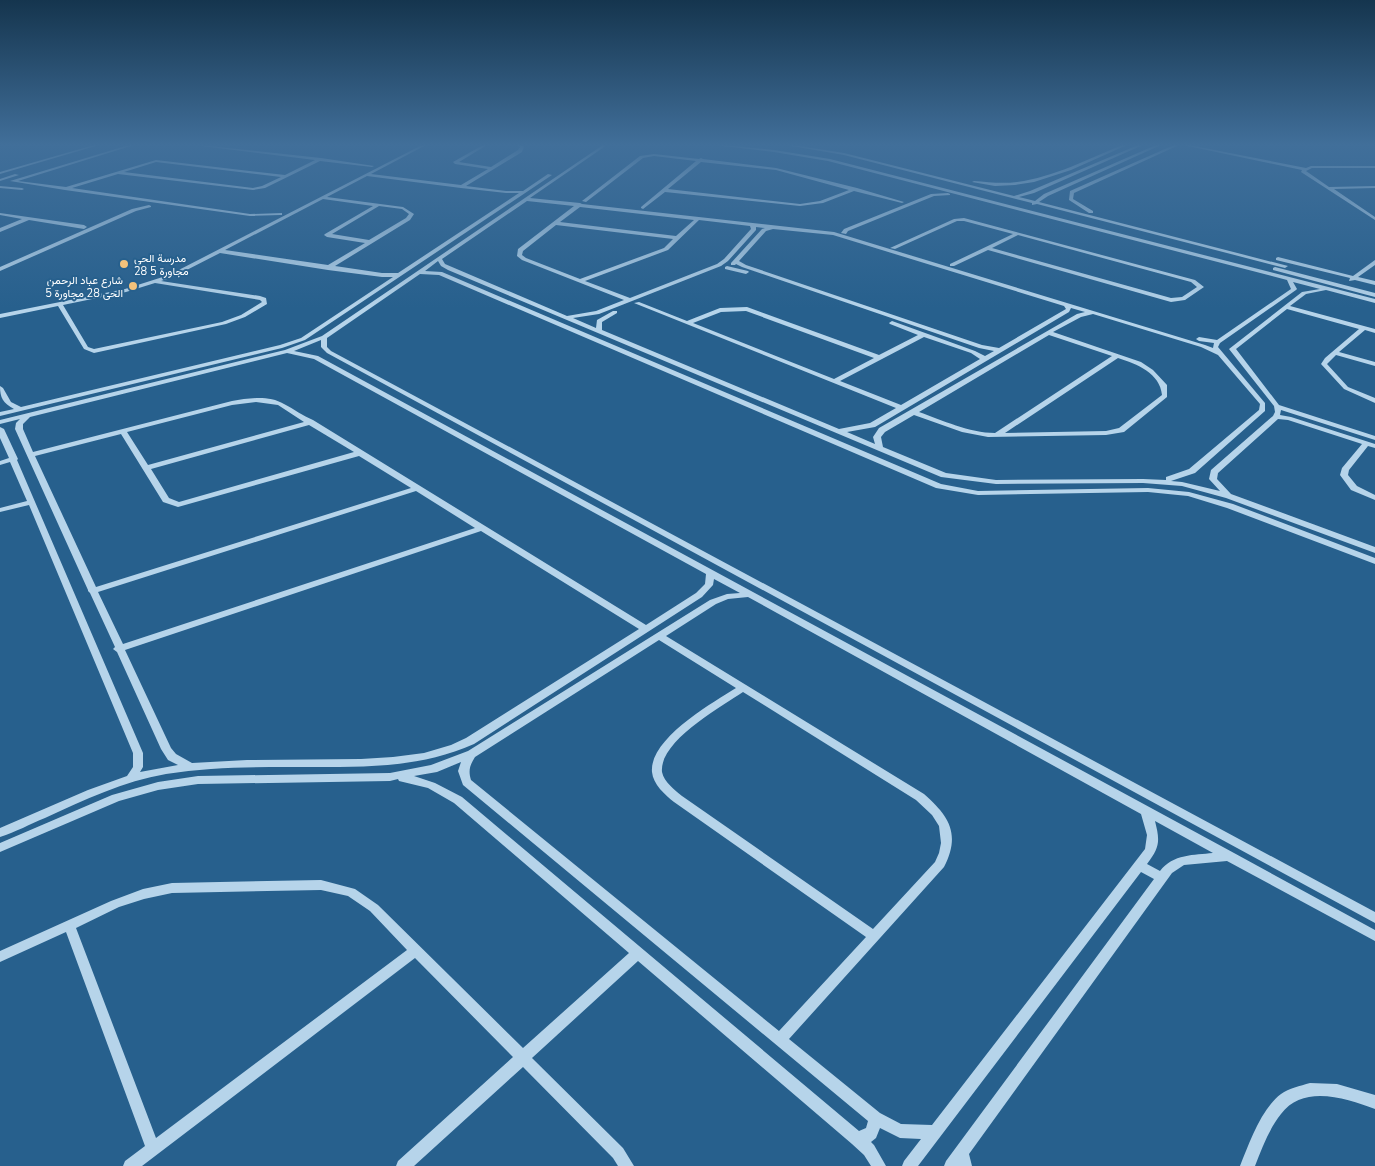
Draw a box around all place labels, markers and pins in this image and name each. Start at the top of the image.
place label: مدرسة الحى 28 مجاورة 5 [134,251,189,279]
marker: مدرسة الحى 28 مجاورة 5 [118,258,130,270]
place label: شارع عباد الرحمن الحى 28 مجاورة 5 [45,273,123,301]
marker: شارع عباد الرحمن الحى 28 مجاورة 5 [127,280,139,292]

